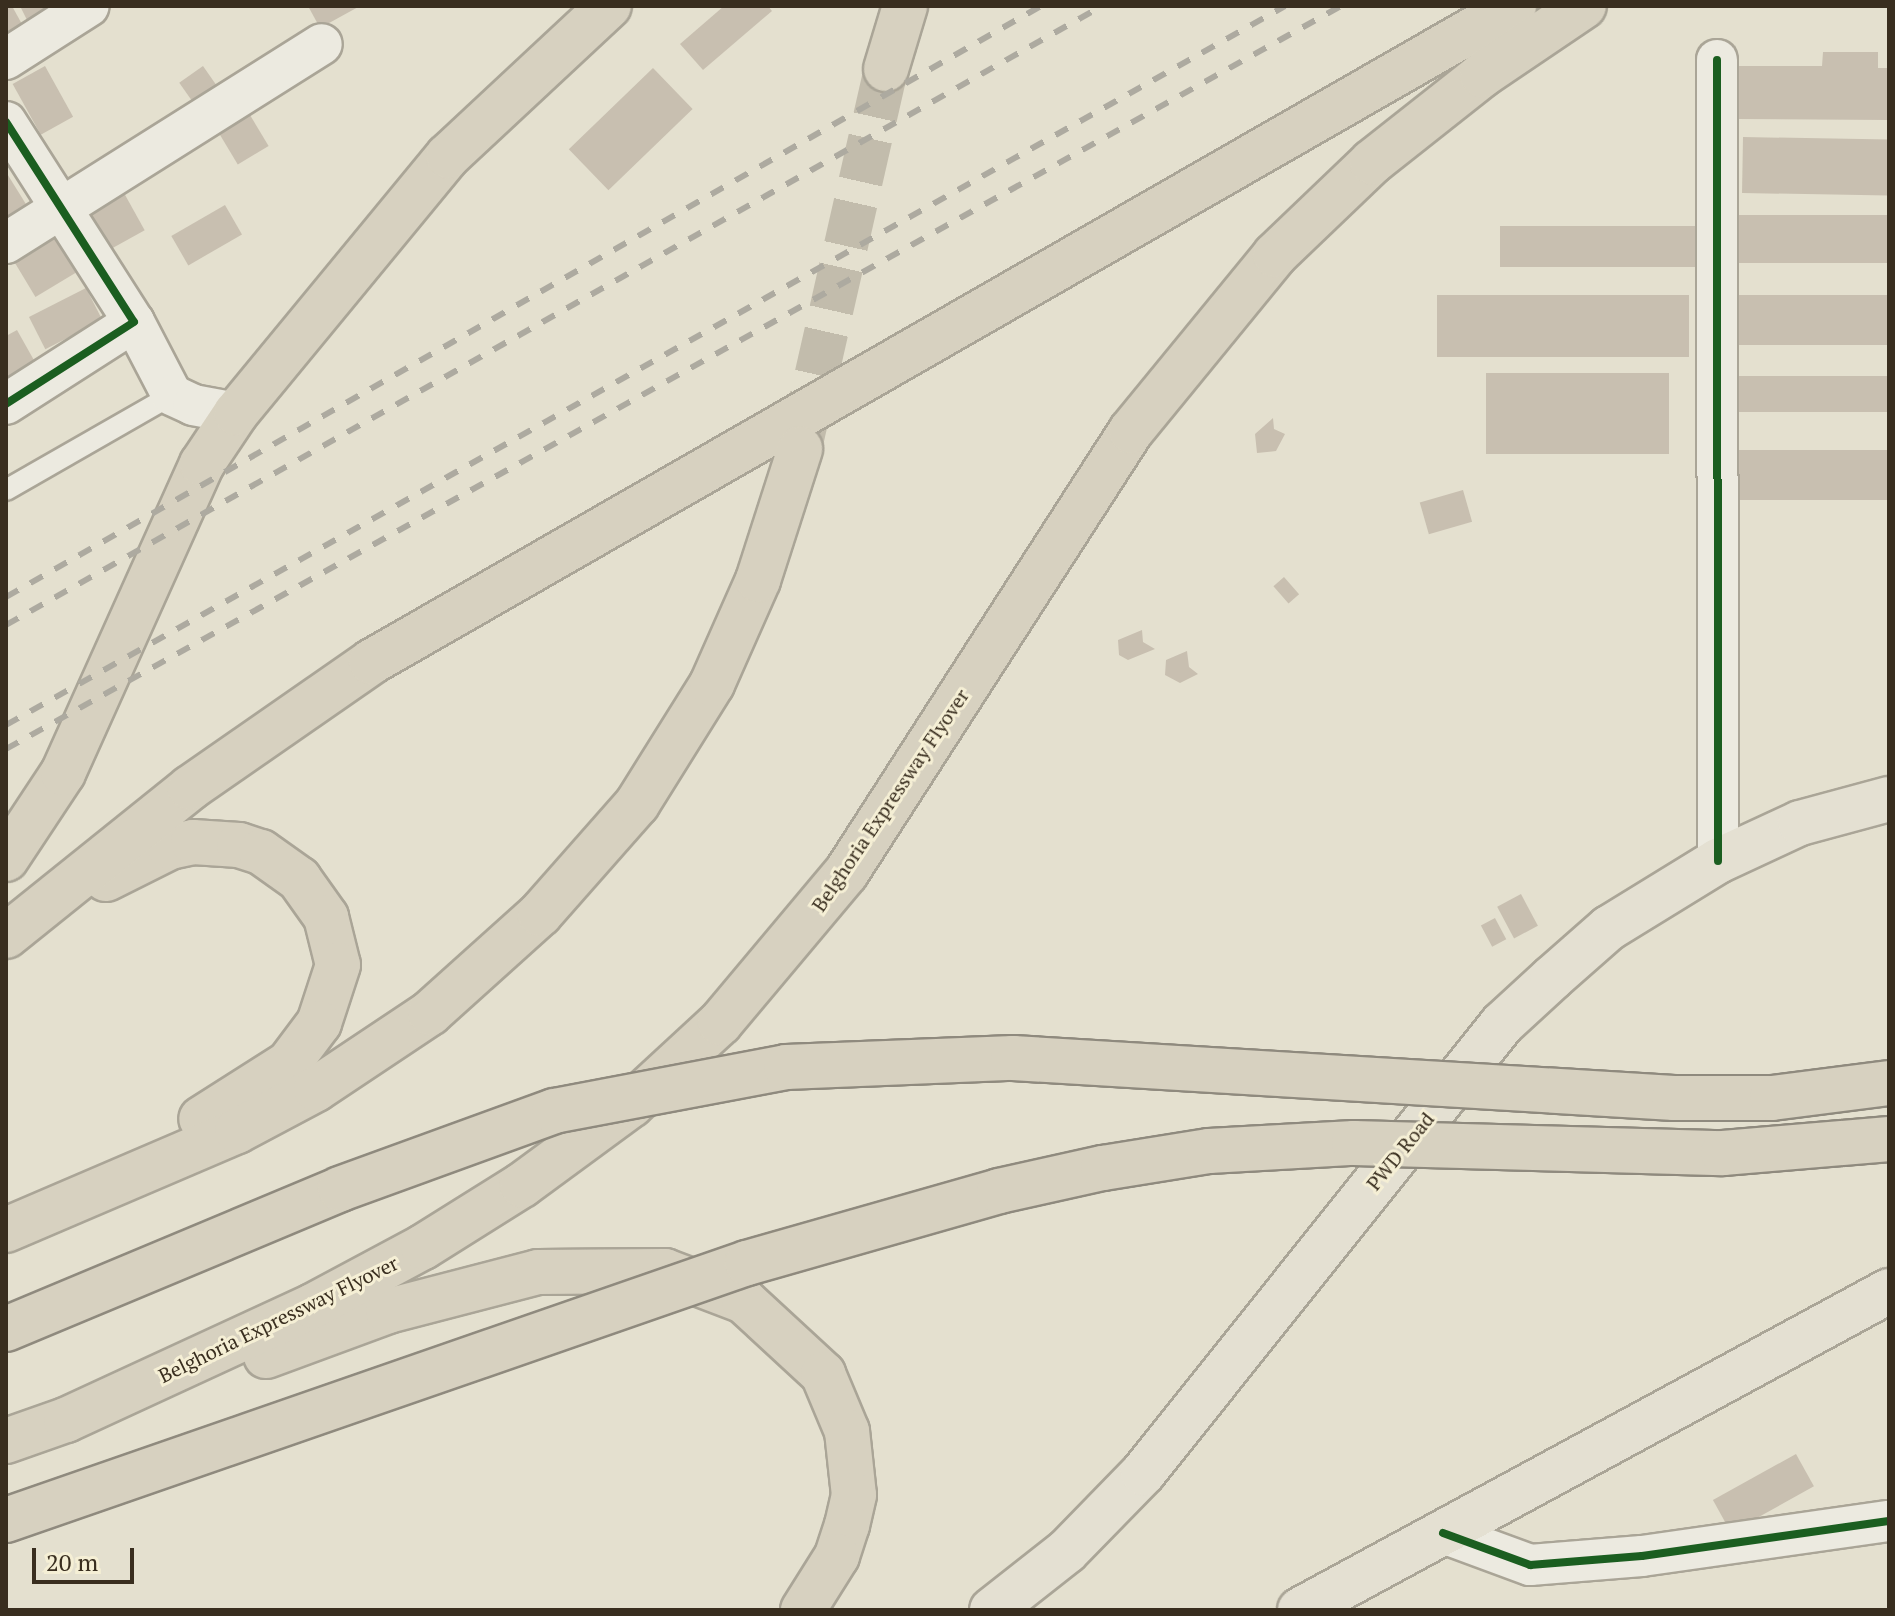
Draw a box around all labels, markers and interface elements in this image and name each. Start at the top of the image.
street label: Belghoria Expressway Flyover [806,684,974,916]
street label: PWD Road [1361,1107,1439,1195]
street label: Belghoria Expressway Flyover [154,1251,402,1387]
scale bar [36,1532,138,1582]
text: 20 m [46,1546,98,1578]

